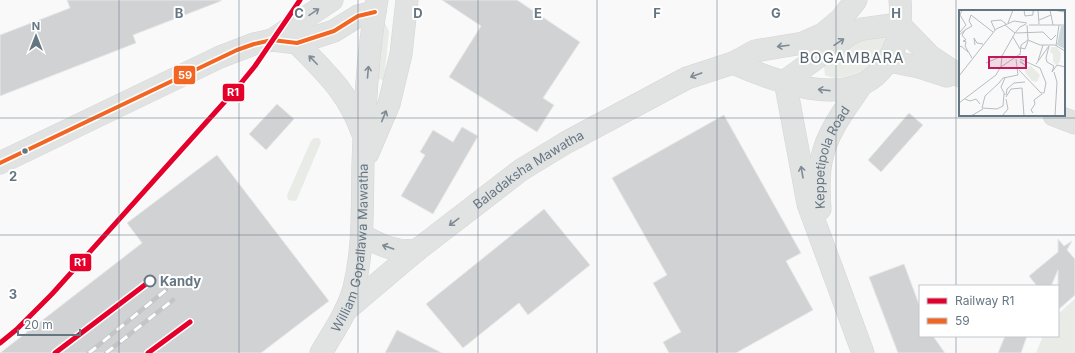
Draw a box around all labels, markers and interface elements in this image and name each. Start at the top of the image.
text: B [175,5,184,21]
text: C [294,5,304,21]
text: D [413,5,423,21]
text: E [534,5,542,21]
text: F [653,5,661,21]
text: G [771,5,781,21]
text: H [891,5,901,21]
one-way arrow [308,8,319,16]
inset map [959,10,1065,116]
north arrow [16,16,56,56]
text: N [32,19,40,33]
one-way arrow [833,37,845,45]
one-way arrow [777,42,790,50]
district label: BOGAMBARA [799,48,905,67]
one-way arrow [308,55,318,65]
line badge: 59 [173,65,196,85]
one-way arrow [365,66,372,79]
text: 59 [178,68,192,82]
one-way arrow [691,71,703,79]
line badge: R1 [222,83,245,102]
text: R1 [227,85,239,99]
one-way arrow [818,86,831,94]
street label: Keppetipola Road [811,103,853,210]
one-way arrow [380,111,388,123]
street label: Baladaksha Mawatha [469,127,587,212]
unlabelled marker [20,146,30,156]
street label: William Gopallawa Mawatha [327,163,371,335]
one-way arrow [798,166,806,179]
text: 2 [9,168,17,184]
one-way arrow [449,218,460,226]
one-way arrow [383,243,395,251]
line badge: R1 [69,253,92,272]
text: R1 [74,255,86,269]
place label: Kandy [160,273,201,289]
marker: Kandy [143,274,157,288]
legend [919,285,1059,337]
text: 3 [9,286,17,302]
text: Railway R1 [955,293,1014,308]
scale bar [18,311,80,337]
text: 59 [955,313,970,328]
text: 20 m [24,317,53,332]

